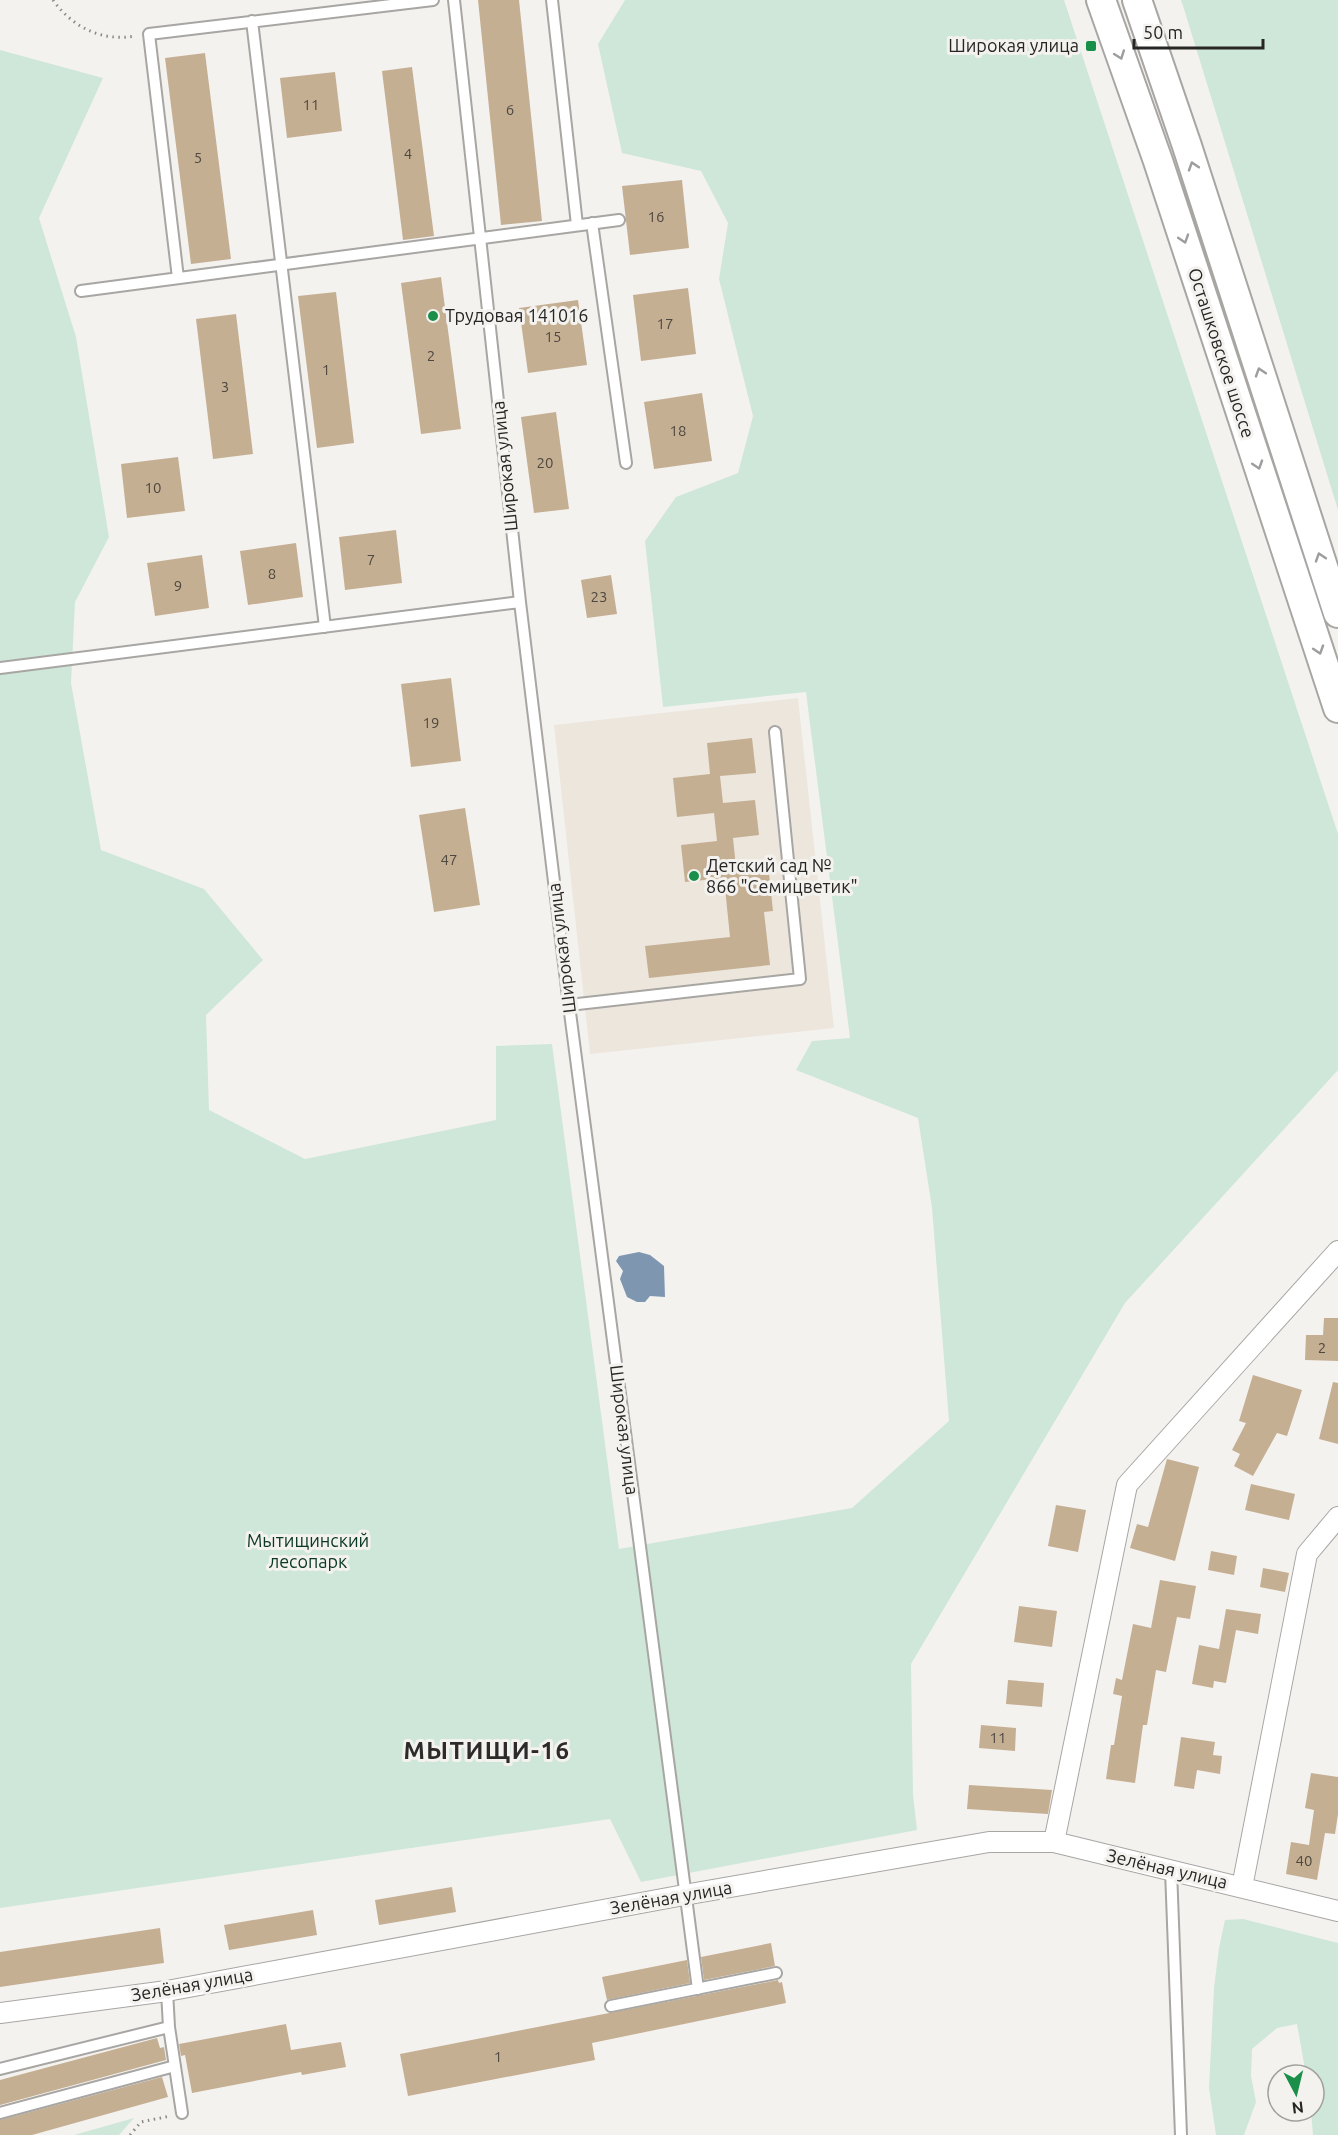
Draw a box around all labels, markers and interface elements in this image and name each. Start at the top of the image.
scale bar [1134,12,1263,50]
text: 50 m [1143,22,1183,42]
place label: Широкая улица [948,35,1079,55]
marker: Широкая улица [1084,39,1098,53]
one-way arrow [1113,49,1126,60]
house number: 11 [303,96,319,113]
house number: 6 [506,101,514,118]
house number: 4 [404,145,412,162]
house number: 5 [194,149,202,166]
one-way arrow [1188,161,1200,172]
house number: 16 [648,208,664,225]
one-way arrow [1177,233,1189,244]
street label: Осташковское шоссе [1185,265,1259,440]
place label: Трудовая 141016 [445,305,588,325]
marker: Трудовая 141016 [426,309,440,323]
house number: 17 [657,315,673,332]
house number: 15 [545,328,561,345]
house number: 2 [427,347,435,364]
house number: 1 [322,361,330,378]
one-way arrow [1255,367,1267,378]
house number: 3 [221,378,229,395]
street label: Широкая улица [487,400,521,532]
house number: 18 [670,422,686,439]
house number: 20 [537,454,553,471]
one-way arrow [1251,459,1263,470]
house number: 10 [145,479,161,496]
house number: 7 [367,551,375,568]
one-way arrow [1315,552,1327,563]
house number: 8 [268,565,276,582]
house number: 9 [174,577,182,594]
house number: 23 [591,588,607,605]
one-way arrow [1312,644,1324,655]
house number: 19 [423,714,439,731]
house number: 47 [441,851,457,868]
place label: Детский сад № 866 "Семицветик" [706,855,858,896]
marker: Детский сад № 866 "Семицветик" [687,869,701,883]
street label: Широкая улица [543,882,579,1014]
house number: 2 [1318,1339,1326,1356]
street label: Широкая улица [607,1364,643,1496]
park label: Мытищинский лесопарк [247,1530,369,1571]
house number: 11 [990,1729,1006,1746]
district label: МЫТИЩИ-16 [403,1737,571,1764]
street label: Зелёная улица [1105,1844,1230,1892]
house number: 40 [1296,1852,1312,1869]
street label: Зелёная улица [608,1876,733,1918]
street label: Зелёная улица [129,1963,254,2005]
house number: 1 [494,2048,502,2065]
north arrow [1266,2063,1326,2123]
text: N [1291,2098,1305,2118]

